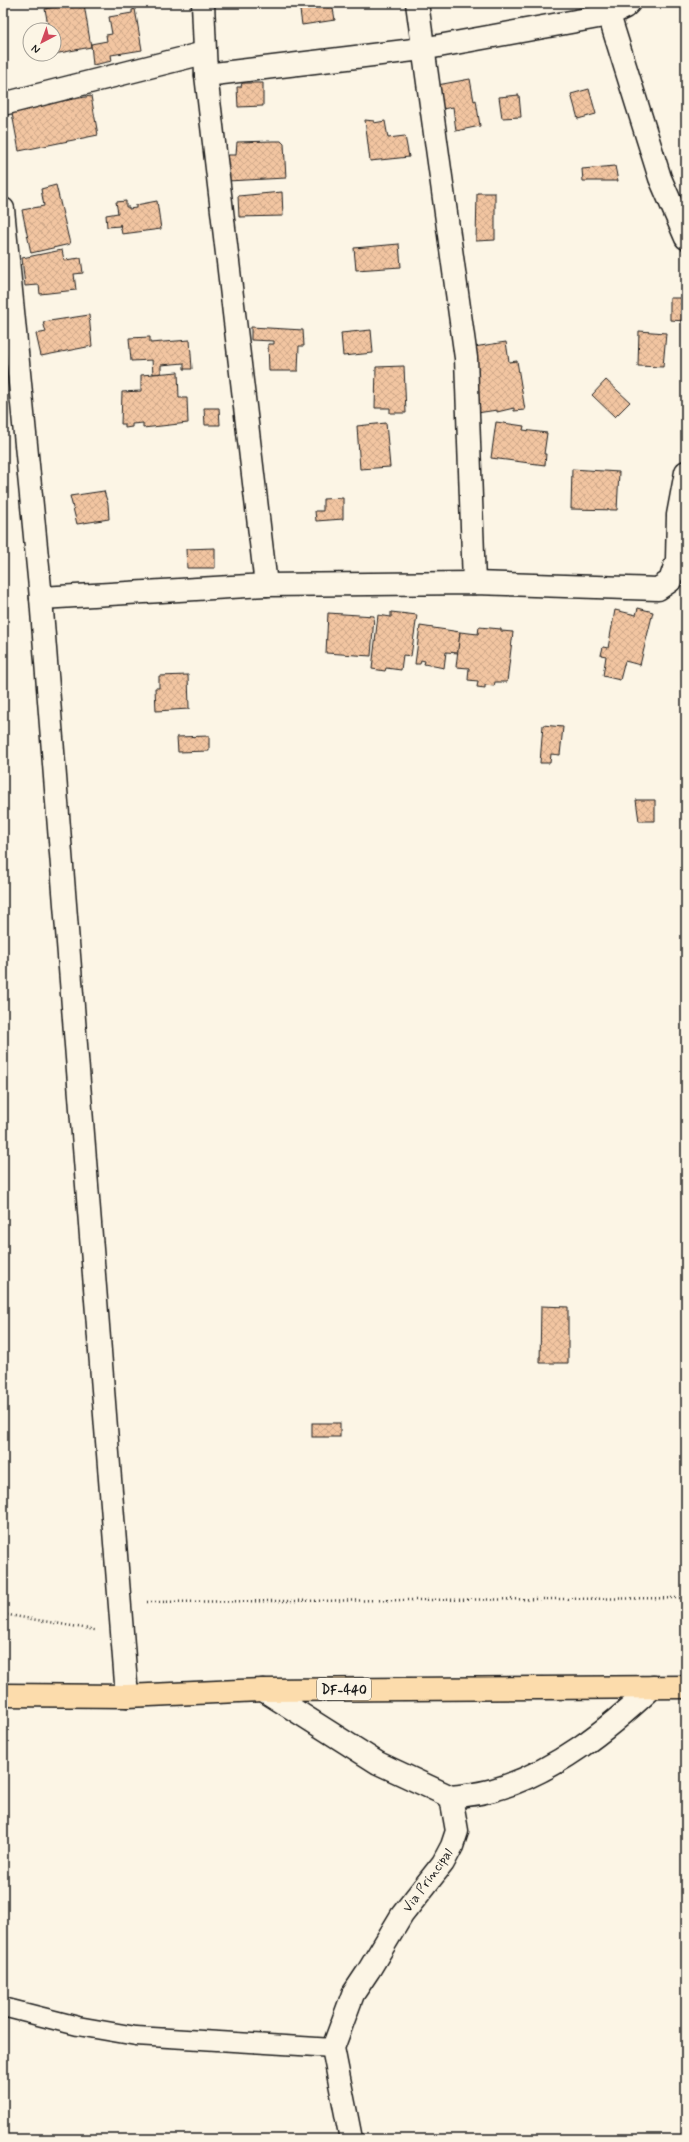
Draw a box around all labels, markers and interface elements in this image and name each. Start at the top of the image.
north arrow [22,22,62,62]
text: N [29,41,43,56]
road number: DF-440 [317,1678,371,1700]
street label: Via Principal [399,1845,457,1916]

